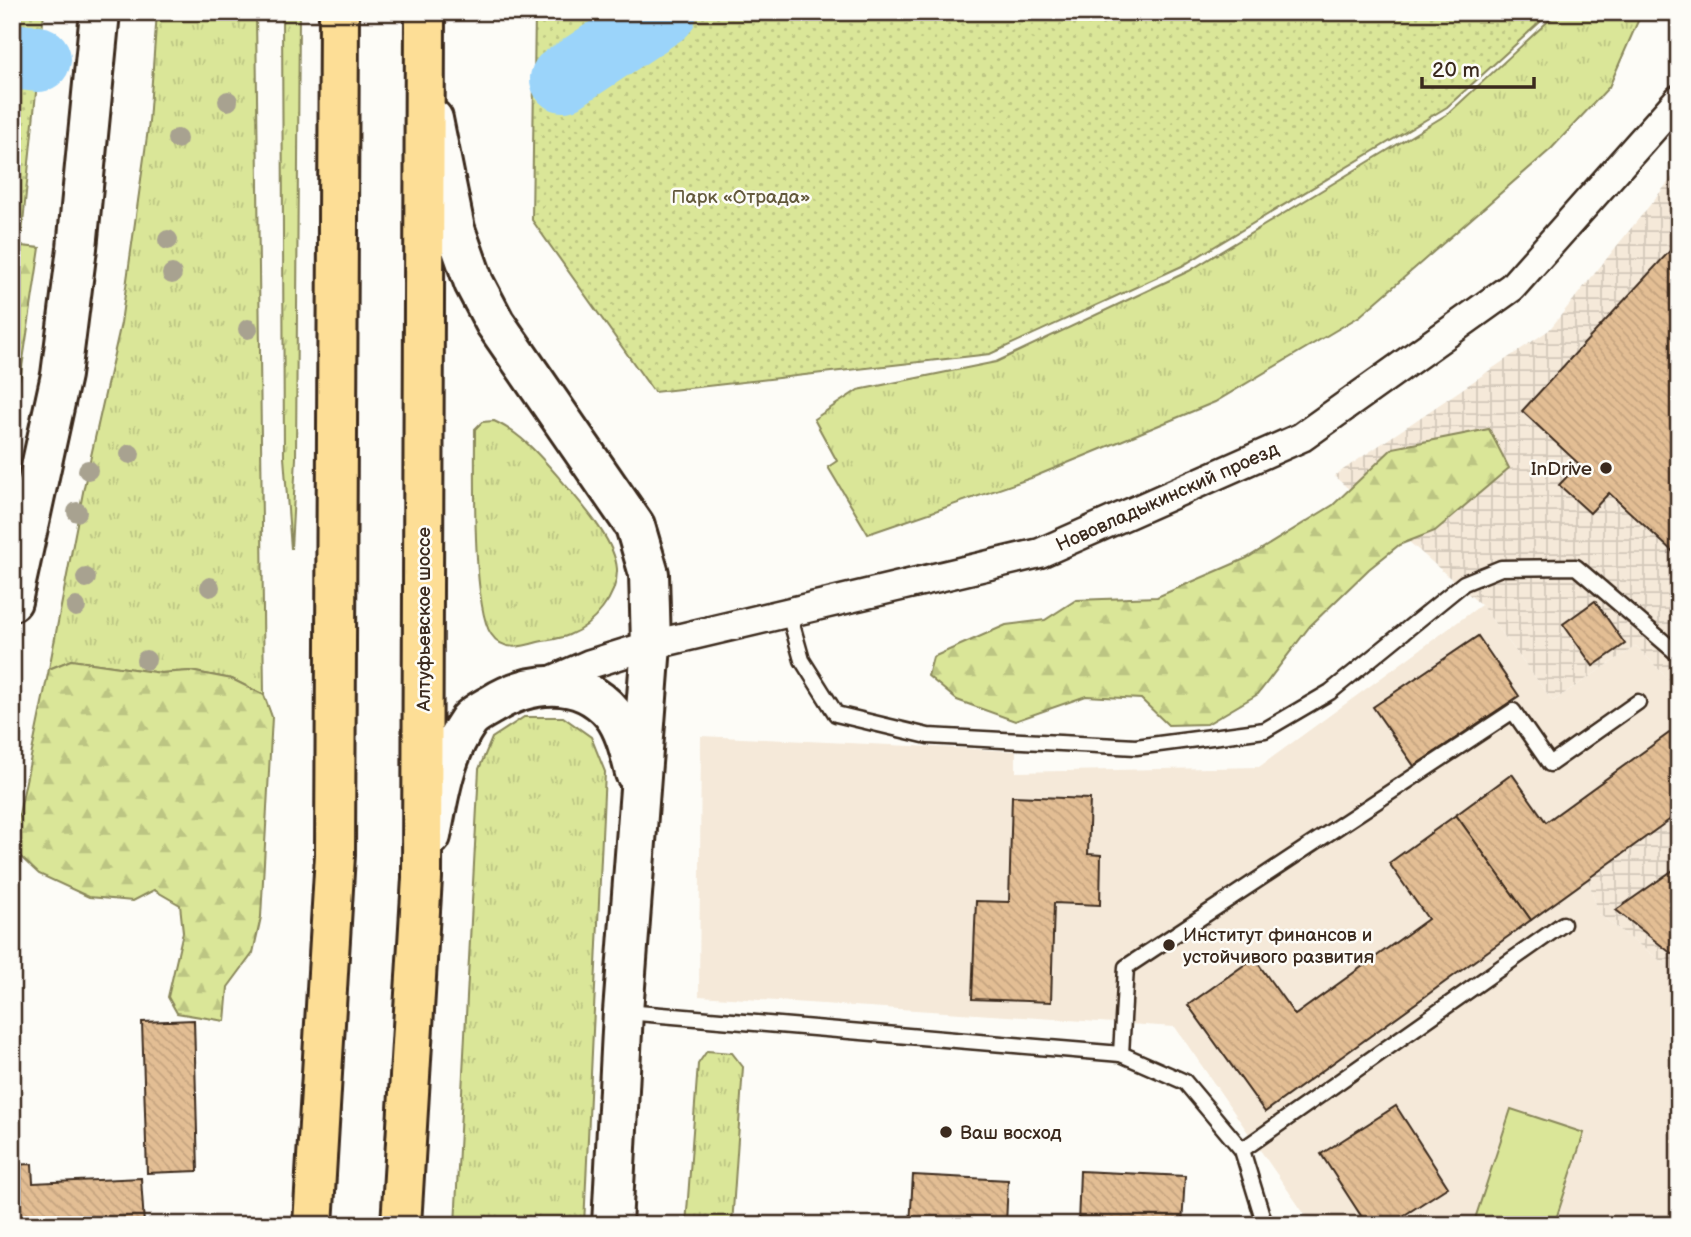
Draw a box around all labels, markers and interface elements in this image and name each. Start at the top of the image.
scale bar [1422,46,1534,90]
text: 20 m [1432,58,1480,83]
park label: Парк «Отрада» [671,186,811,209]
street label: Нововладыкинский проезд [1053,438,1283,557]
place label: InDrive [1531,458,1592,481]
marker: InDrive [1598,460,1614,476]
street label: Алтуфьевское шоссе [413,526,436,712]
place label: Институт финансов и устойчивого развития [1183,924,1374,969]
marker: Институт финансов и устойчивого развития [1161,937,1177,953]
place label: Ваш восход [960,1122,1062,1145]
marker: Ваш восход [938,1124,954,1140]

